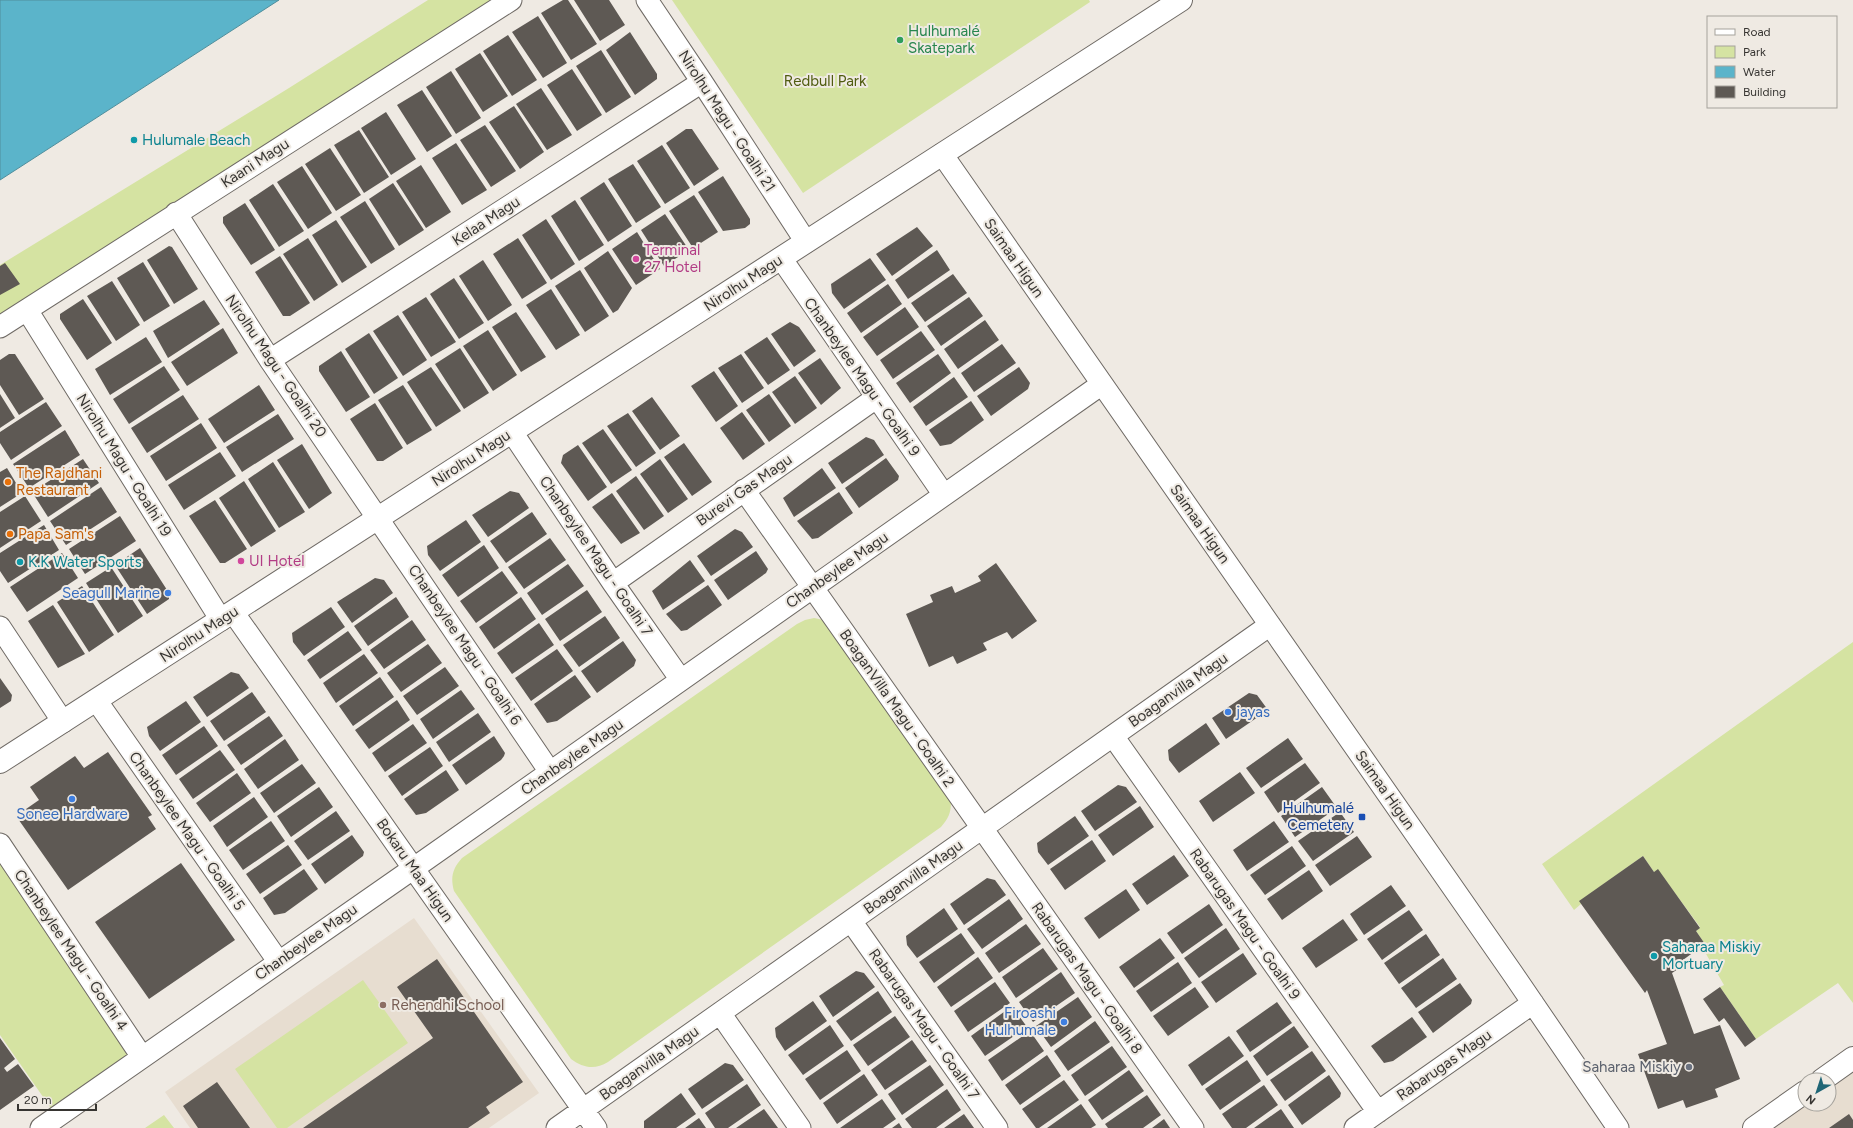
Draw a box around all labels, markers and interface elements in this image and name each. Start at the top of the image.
legend [1707,16,1837,108]
place label: Hulhumalé Skatepark [908,22,980,57]
text: Road [1743,25,1771,39]
marker: Hulhumalé Skatepark [895,35,905,45]
text: Park [1743,45,1766,59]
street label: Nirolhu Magu - Goalhi 21 [675,47,779,195]
text: Water [1743,65,1775,79]
park label: Redbull Park [784,72,867,90]
text: Building [1743,85,1786,99]
place label: Hulumale Beach [142,131,250,149]
street label: Kaani Magu [218,134,292,192]
marker: Hulumale Beach [129,135,139,145]
street label: Kelaa Magu [449,192,523,250]
street label: Saimaa Higun [980,215,1048,301]
place label: Terminal 27 Hotel [644,241,701,276]
street label: Nirolhu Magu [700,251,786,315]
marker: Terminal 27 Hotel [631,254,641,264]
street label: Nirolhu Magu - Goalhi 20 [221,291,331,441]
street label: Chanbeylee Magu - Goalhi 9 [800,294,924,460]
street label: Nirolhu Magu - Goalhi 19 [73,390,175,540]
street label: Nirolhu Magu [428,426,514,490]
street label: Burevi Gas Magu [693,450,795,530]
place label: The Rajdhani Restaurant [16,464,102,499]
street label: Chanbeylee Magu - Goalhi 7 [536,473,656,639]
marker: The Rajdhani Restaurant [3,477,13,487]
street label: Saimaa Higun [1166,481,1234,567]
place label: Papa Sam's [18,525,94,543]
street label: Chanbeylee Magu [782,528,892,612]
marker: Papa Sam's [5,529,15,539]
place label: UI Hotel [249,552,304,570]
place label: K.K Water Sports [28,553,142,571]
marker: UI Hotel [236,556,246,566]
marker: K.K Water Sports [15,557,25,567]
street label: Chanbeylee Magu - Goalhi 6 [405,561,526,729]
place label: Seagull Marine [62,584,160,602]
marker: Seagull Marine [163,588,173,598]
street label: Nirolhu Magu [156,602,242,666]
street label: BoaganVilla Magu - Goalhi 2 [836,626,958,790]
street label: Boaganvilla Magu [1125,649,1231,731]
place label: jayas [1235,703,1270,721]
marker: jayas [1223,707,1233,717]
street label: Chanbeylee Magu [517,715,627,799]
street label: Saimaa Higun [1351,747,1419,833]
street label: Chanbeylee Magu - Goalhi 5 [125,748,249,914]
marker: Sonee Hardware [67,794,77,804]
place label: Hulhumalé Cemetery [1282,799,1354,834]
place label: Sonee Hardware [16,805,128,823]
marker: Hulhumalé Cemetery [1357,812,1367,822]
street label: Bokaru Maa Higun [373,815,457,925]
street label: Boaganvilla Magu [860,836,966,918]
street label: Rabarugas Magu - Goalhi 9 [1186,845,1304,1003]
street label: Chanbeylee Magu - Goalhi 4 [10,866,132,1034]
street label: Rabarugas Magu - Goalhi 8 [1028,899,1146,1057]
street label: Chanbeylee Magu [251,900,361,984]
place label: Saharaa Miskiy Mortuary [1662,938,1761,973]
street label: Rabarugas Magu - Goalhi 7 [865,945,983,1103]
marker: Saharaa Miskiy Mortuary [1649,951,1659,961]
place label: Rehendhi School [391,996,504,1014]
marker: Rehendhi School [378,1000,388,1010]
place label: Firoashi Hulhumale [984,1004,1056,1039]
marker: Firoashi Hulhumale [1059,1017,1069,1027]
street label: Boaganvilla Magu [596,1022,702,1104]
street label: Rabarugas Magu [1393,1026,1495,1104]
place label: Saharaa Miskiy [1582,1058,1681,1076]
marker: Saharaa Miskiy [1684,1062,1694,1072]
north arrow [1797,1072,1837,1112]
scale bar [18,1086,96,1112]
text: N [1804,1092,1818,1107]
text: 20 m [24,1093,52,1107]

